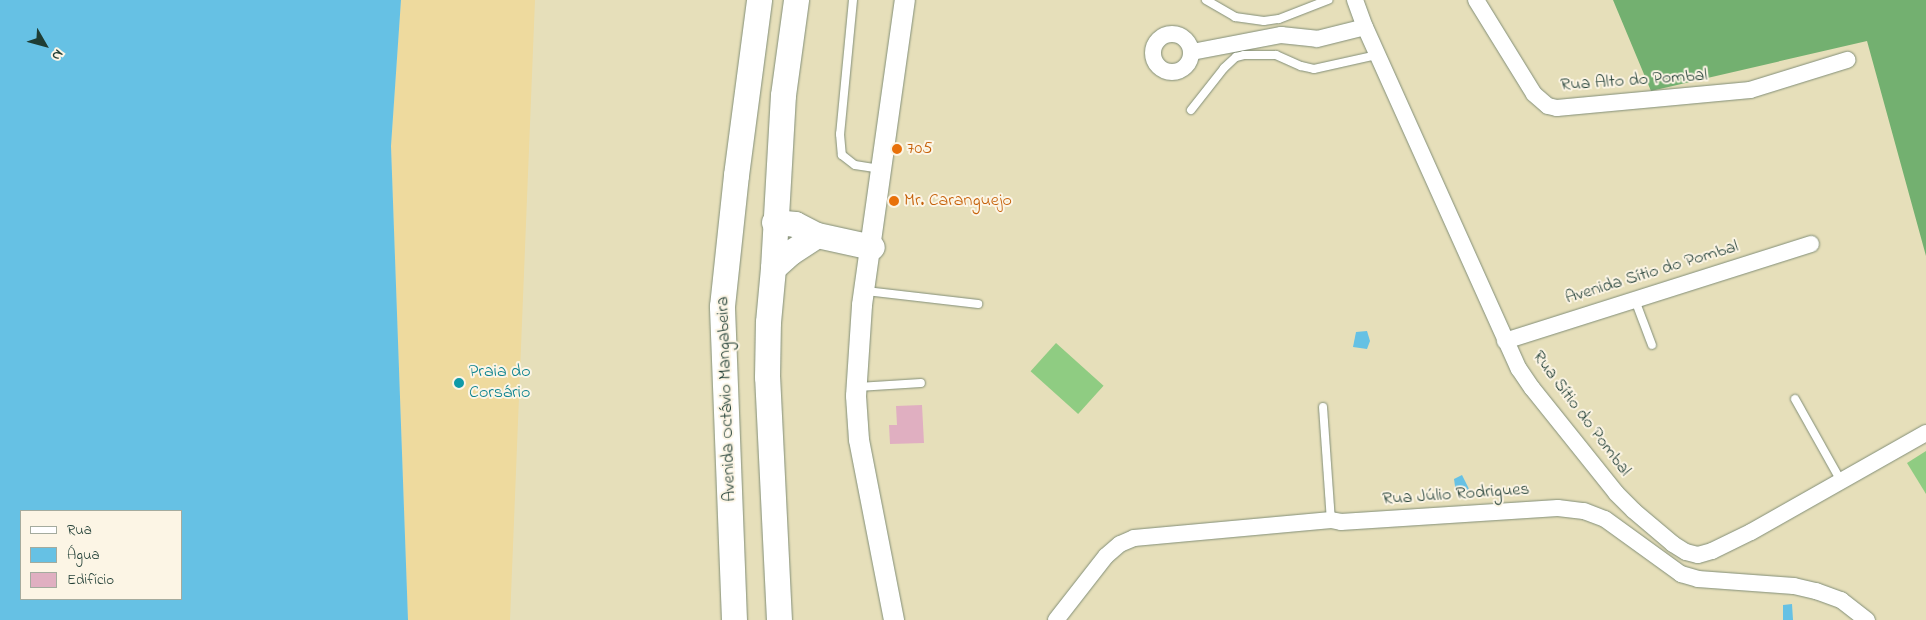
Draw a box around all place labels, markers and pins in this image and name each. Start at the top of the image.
place label: 705 [907,138,932,160]
marker: 705 [891,143,903,155]
place label: Mr. Caranguejo [904,190,1012,212]
marker: Mr. Caranguejo [888,195,900,207]
place label: Praia do Corsário [469,362,531,404]
marker: Praia do Corsário [453,377,465,389]

